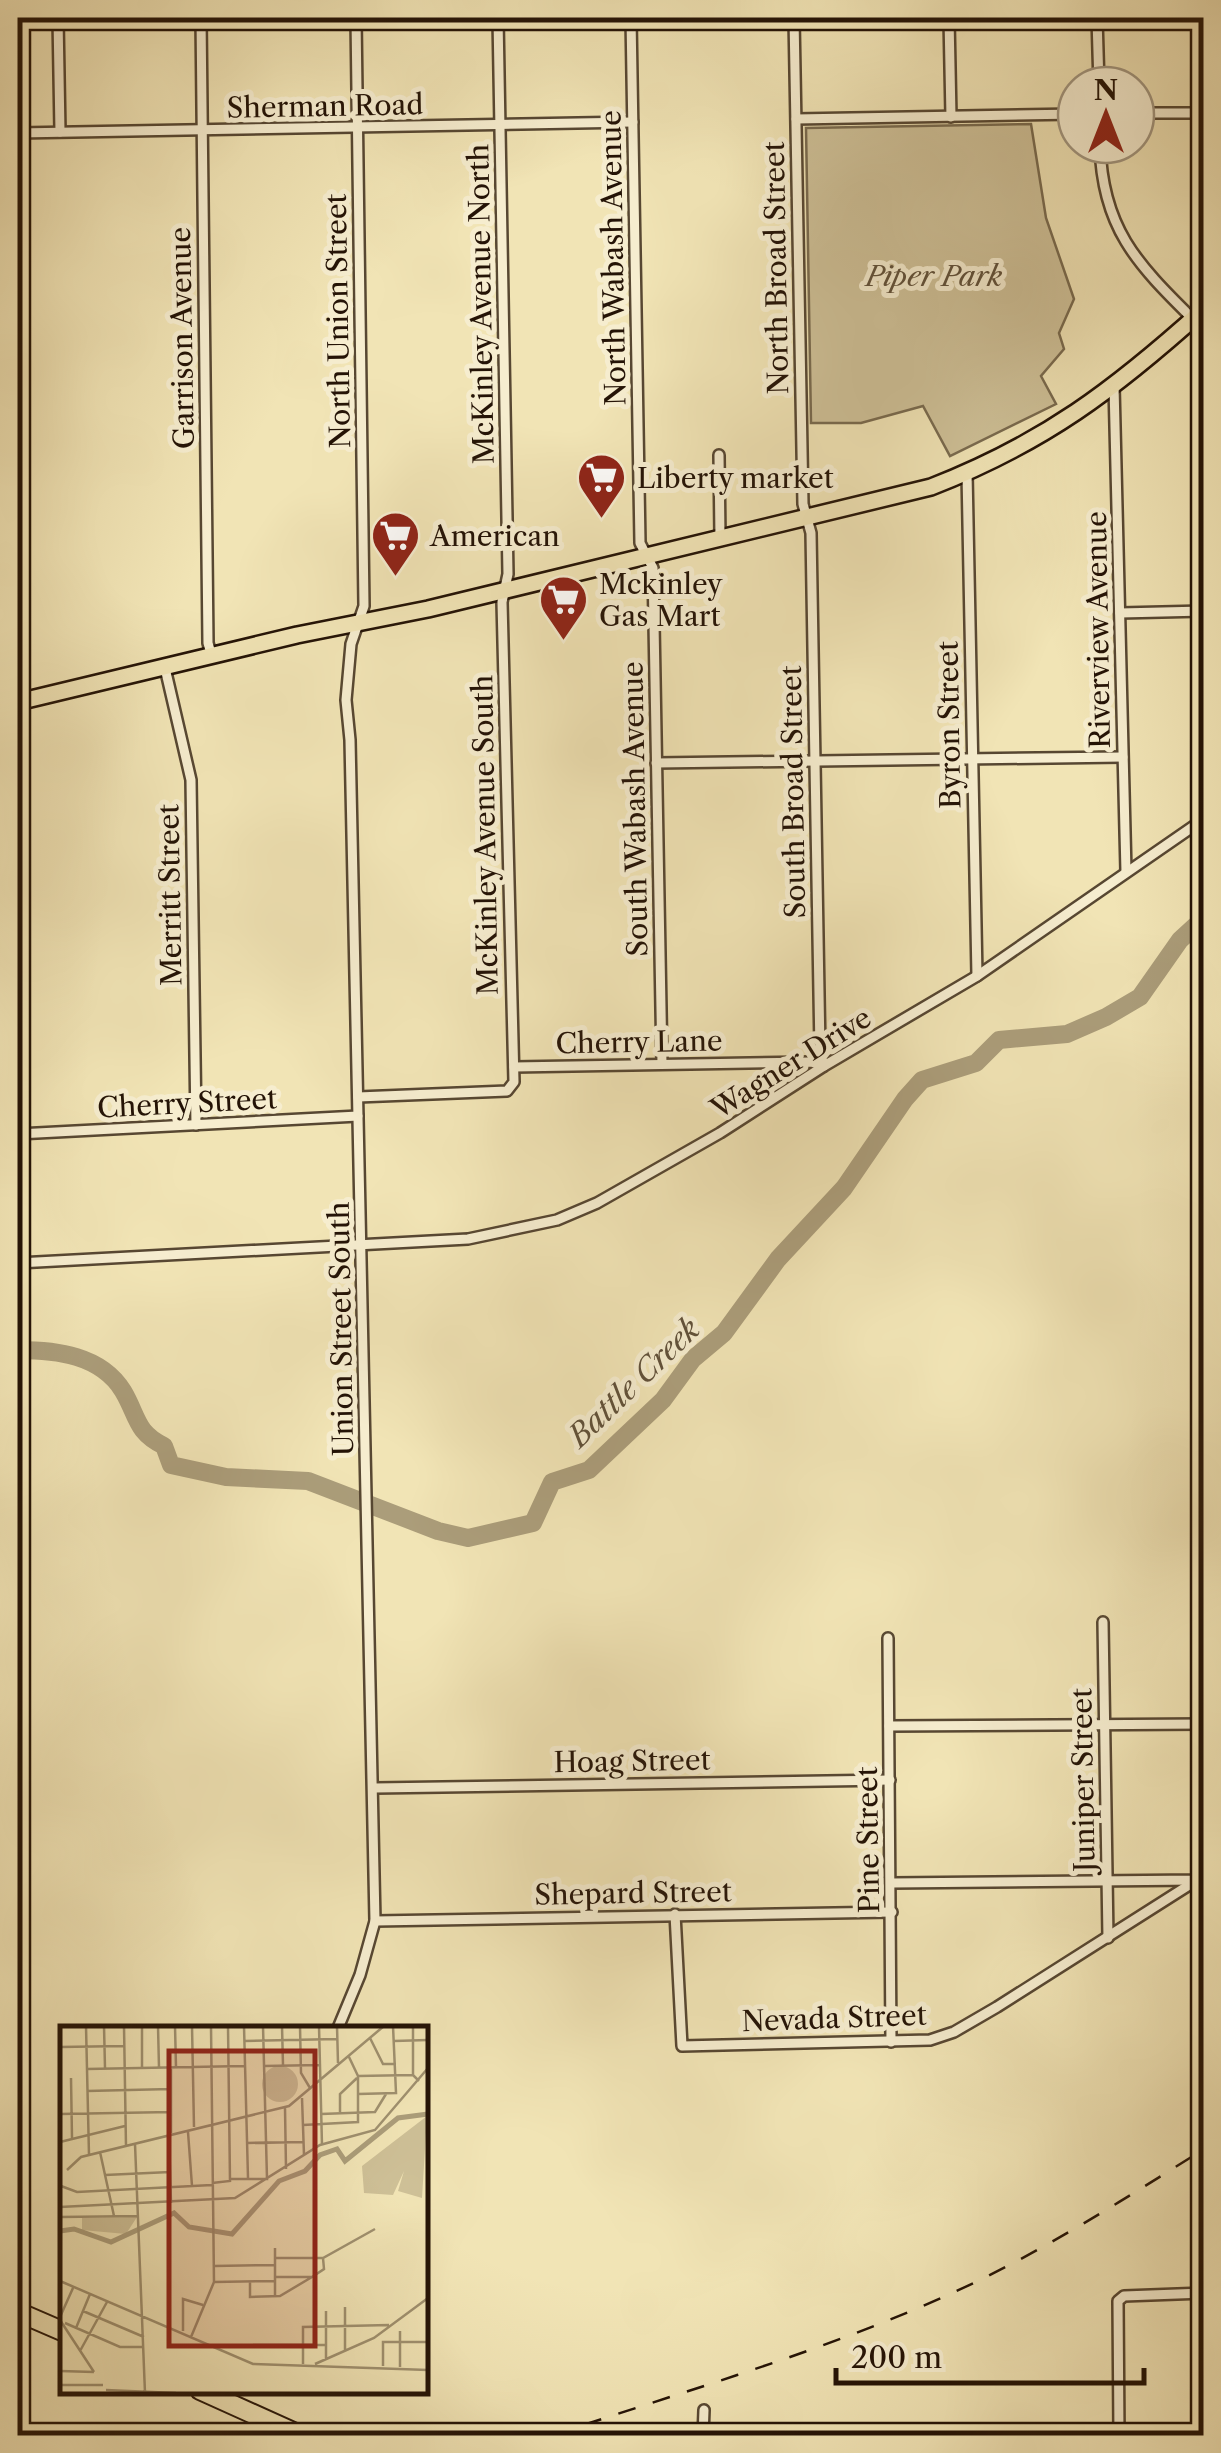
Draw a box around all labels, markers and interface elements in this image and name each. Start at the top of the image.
north arrow [1056,65,1156,165]
text: N [1094,73,1118,107]
street label: Sherman Road [226,87,424,125]
street label: North Wabash Avenue [593,110,633,406]
street label: North Broad Street [757,141,795,395]
street label: McKinley Avenue North [461,144,501,464]
street label: North Union Street [319,193,357,449]
street label: Garrison Avenue [163,227,201,449]
park label: Piper Park [864,259,1003,293]
supermarket icon: Liberty market [576,452,628,520]
place label: Liberty market [637,461,834,495]
supermarket icon: American [369,510,421,578]
street label: Riverview Avenue [1079,511,1117,749]
place label: American [429,519,560,553]
place label: Mckinley Gas Mart [599,567,723,633]
supermarket icon: Mckinley Gas Mart [538,574,590,642]
street label: Byron Street [931,641,967,809]
street label: South Wabash Avenue [615,661,655,957]
street label: South Broad Street [774,665,812,919]
street label: McKinley Avenue South [465,675,505,995]
street label: Merritt Street [151,804,189,986]
street label: Wagner Drive [704,1000,877,1126]
street label: Cherry Lane [555,1024,723,1060]
street label: Cherry Street [96,1081,278,1125]
street label: Union Street South [322,1201,360,1457]
water label: Battle Creek [559,1310,708,1456]
street label: Juniper Street [1064,1688,1102,1876]
street label: Hoag Street [553,1743,711,1779]
street label: Pine Street [850,1766,886,1914]
street label: Shepard Street [534,1874,732,1912]
street label: Nevada Street [741,1998,927,2038]
inset map [60,2026,428,2393]
scale bar [836,2323,1144,2385]
text: 200 m [851,2339,942,2376]

